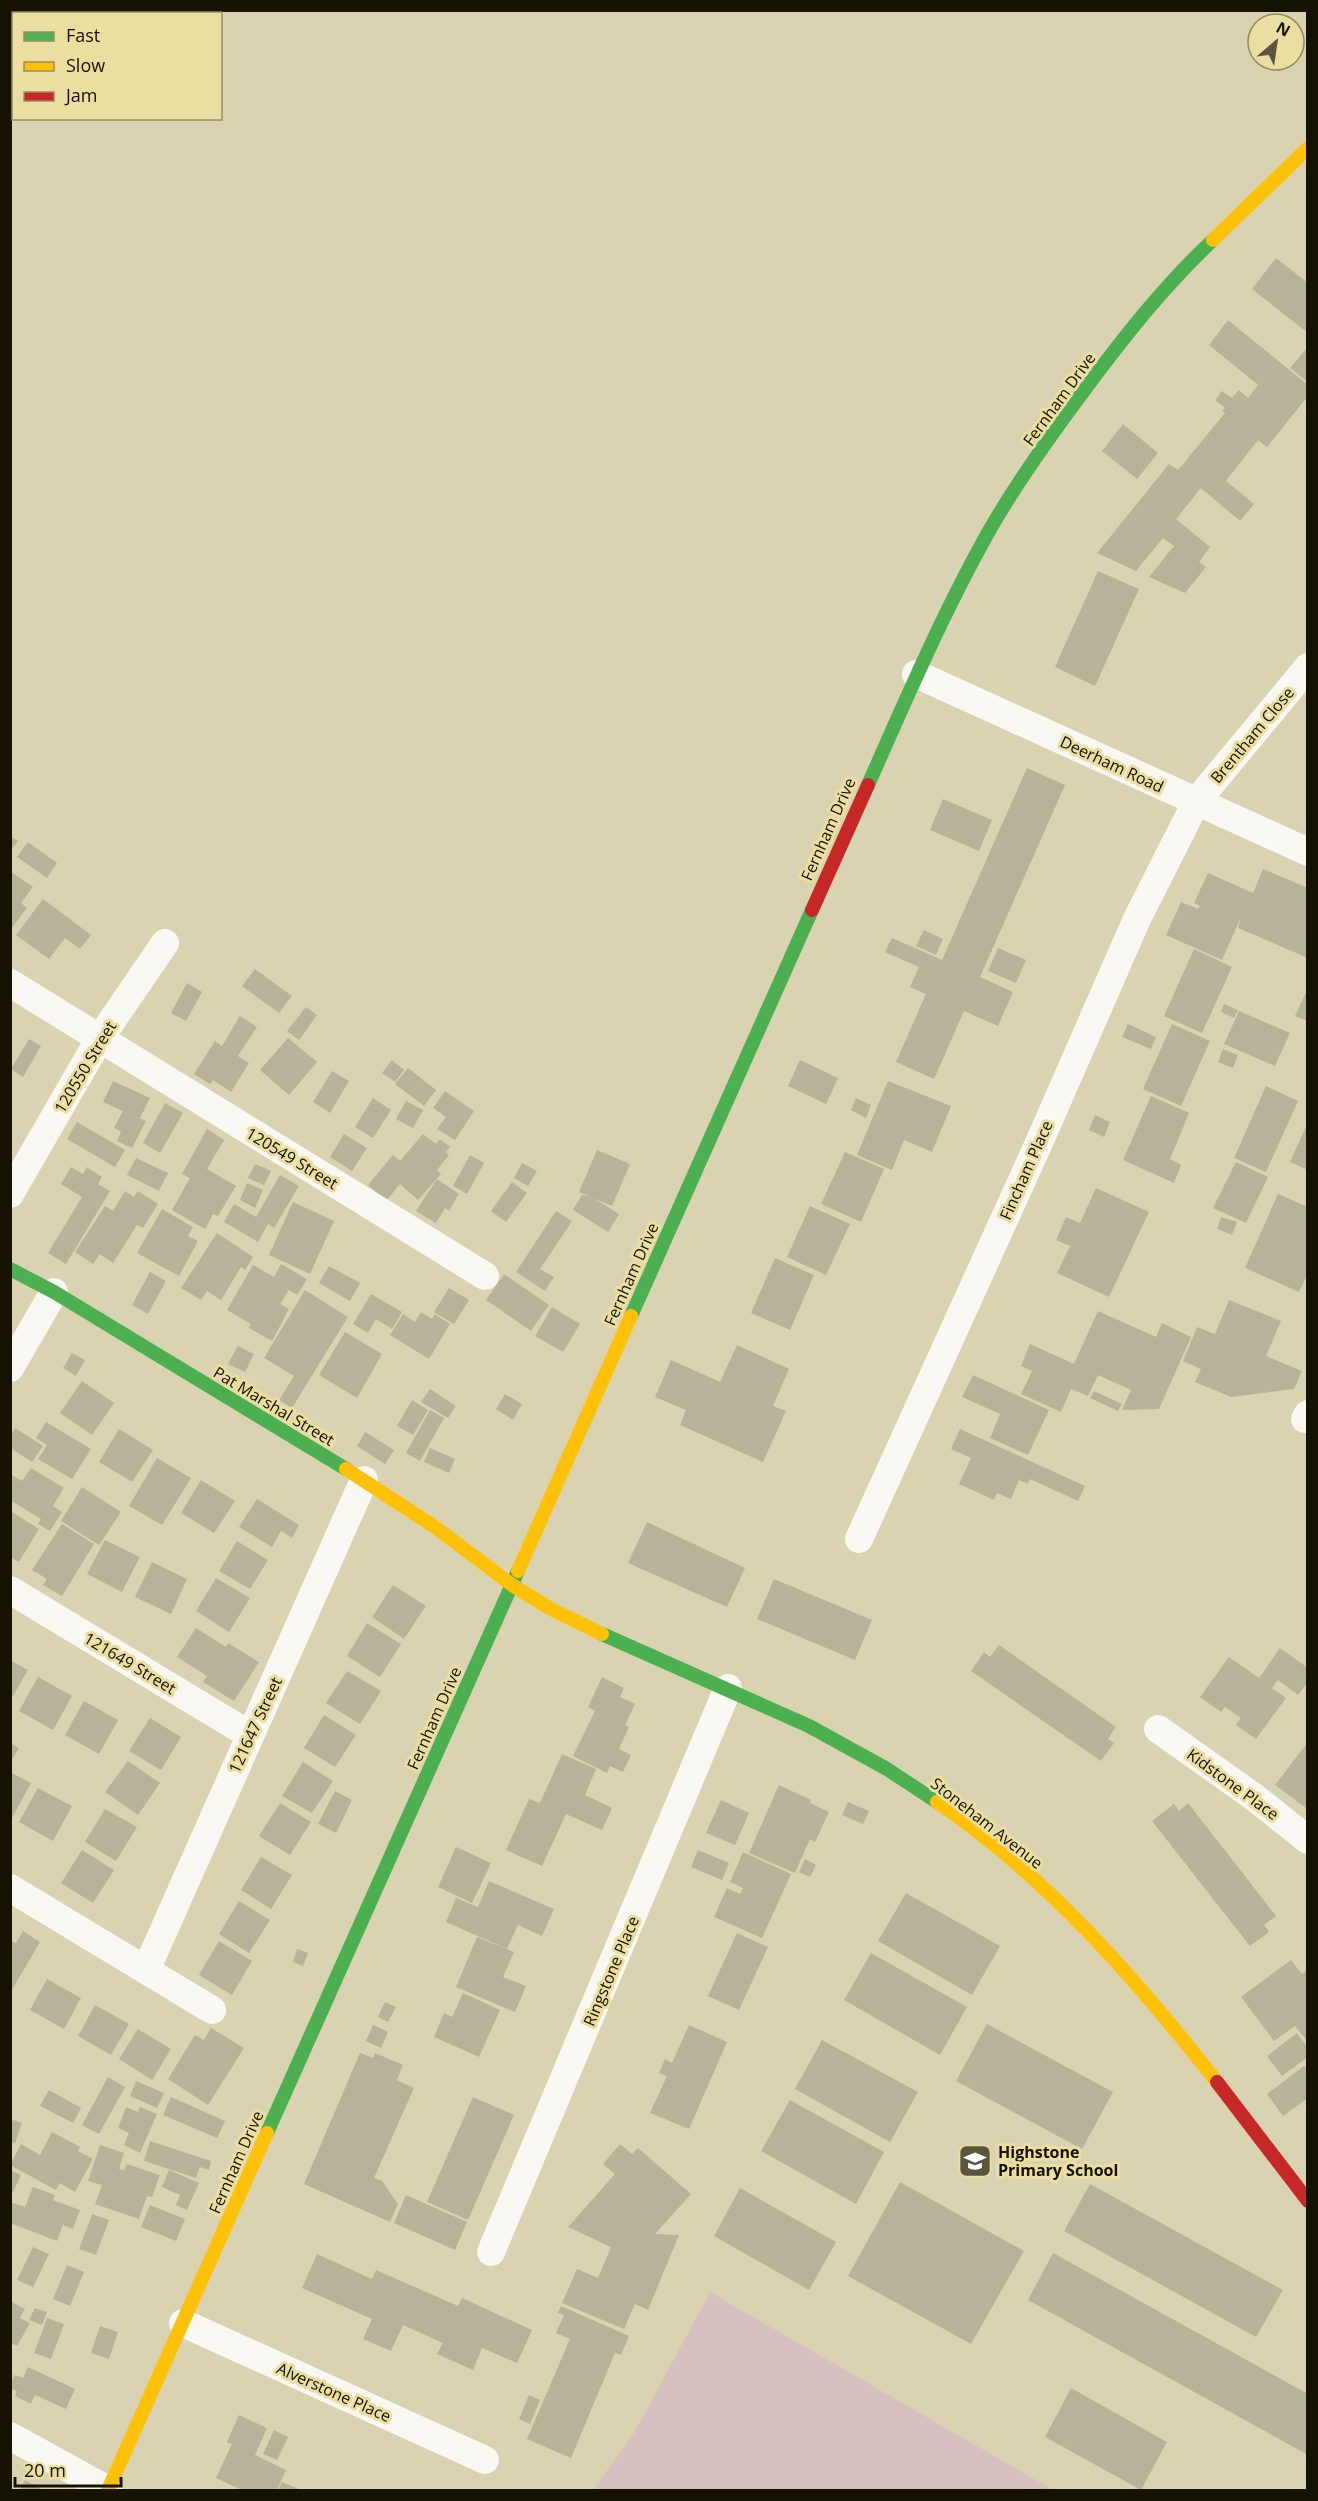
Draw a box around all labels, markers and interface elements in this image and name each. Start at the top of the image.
legend [12,12,222,120]
north arrow [1246,12,1306,72]
text: N [1272,16,1294,42]
text: Fast [66,23,100,47]
text: Slow [66,53,105,77]
text: Jam [64,83,98,107]
street label: Fernham Drive [1018,348,1100,450]
street label: Brentham Close [1205,682,1299,788]
street label: Deerham Road [1057,730,1167,798]
street label: Fernham Drive [795,774,861,884]
street label: 120550 Street [49,1017,121,1117]
street label: Fincham Place [994,1117,1058,1223]
street label: 120549 Street [242,1122,342,1194]
street label: Fernham Drive [598,1219,664,1329]
street label: Pat Marshal Street [209,1361,339,1451]
street label: 121649 Street [80,1627,180,1699]
street label: Fernham Drive [401,1663,467,1773]
street label: 121647 Street [223,1673,287,1777]
street label: Kidstone Place [1183,1743,1283,1825]
street label: Stoneham Avenue [927,1772,1047,1874]
street label: Ringstone Place [578,1913,644,2029]
street label: Fernham Drive [203,2107,269,2217]
place label: Highstone Primary School [998,2141,1118,2181]
school or university icon: Highstone Primary School [957,2143,993,2179]
street label: Alverstone Place [273,2357,395,2427]
scale bar [15,2450,122,2488]
text: 20 m [24,2458,66,2482]

